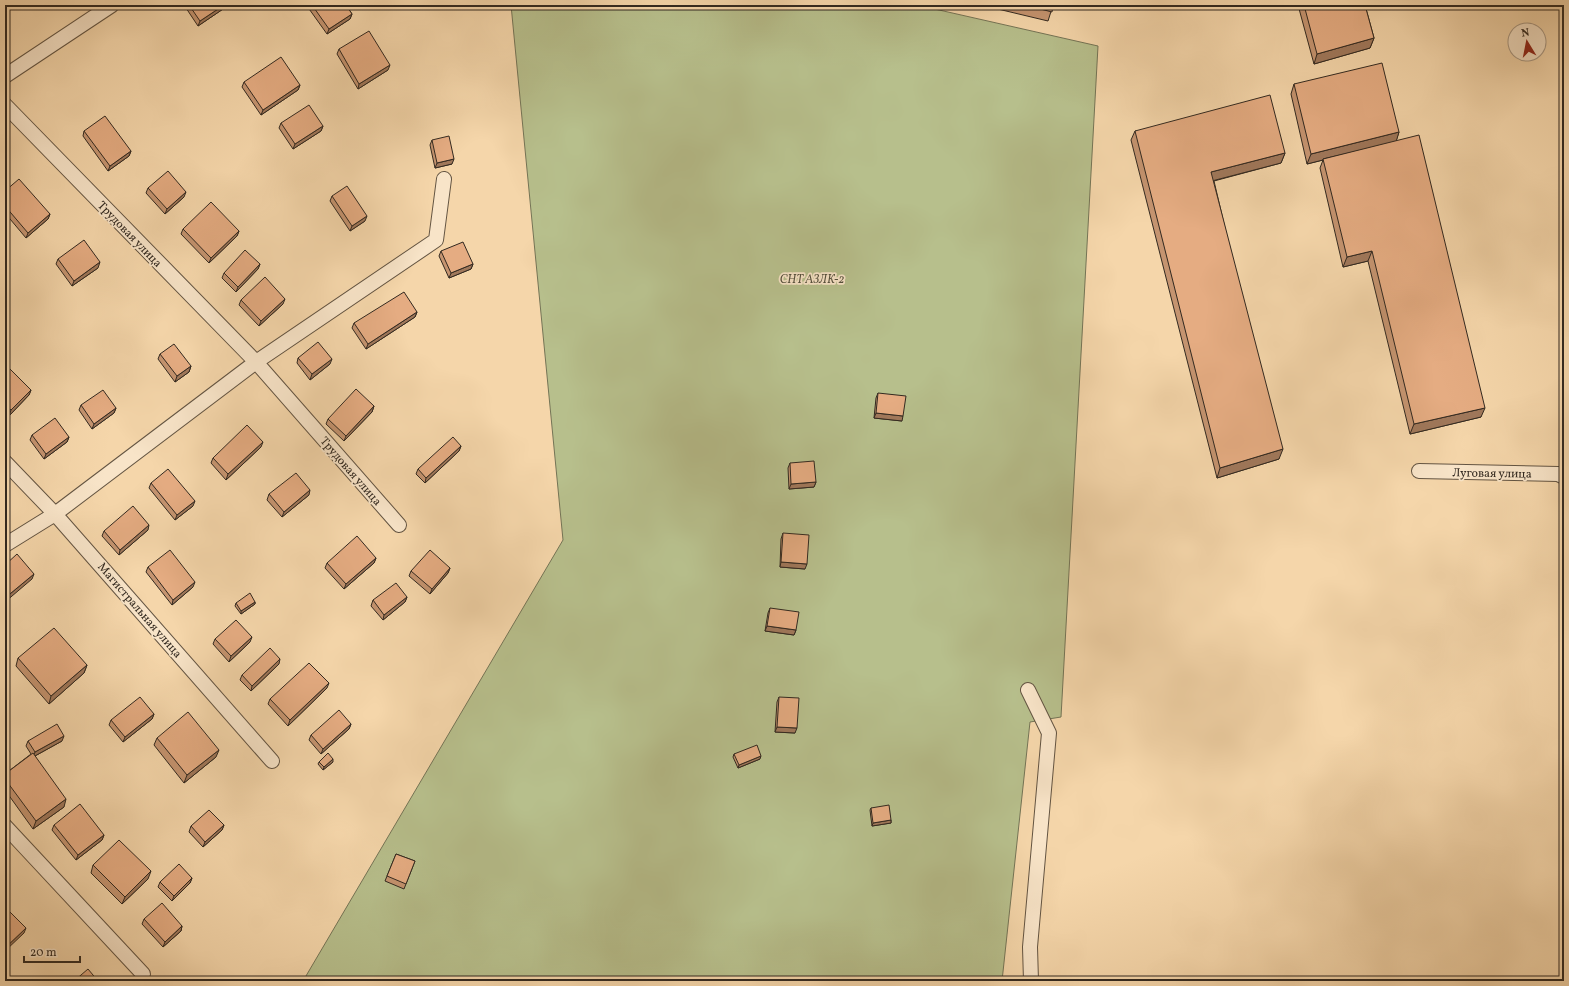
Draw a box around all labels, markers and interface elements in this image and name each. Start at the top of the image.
north arrow [1507,22,1547,62]
text: N [1520,26,1531,42]
street label: Трудовая улица [94,198,165,271]
park label: СНТ АЗЛК-2 [780,272,844,288]
street label: Трудовая улица [316,434,385,510]
street label: Луговая улица [1452,465,1532,483]
street label: Магистральная улица [93,560,185,662]
scale bar [24,938,80,964]
text: 20 m [30,945,57,961]

